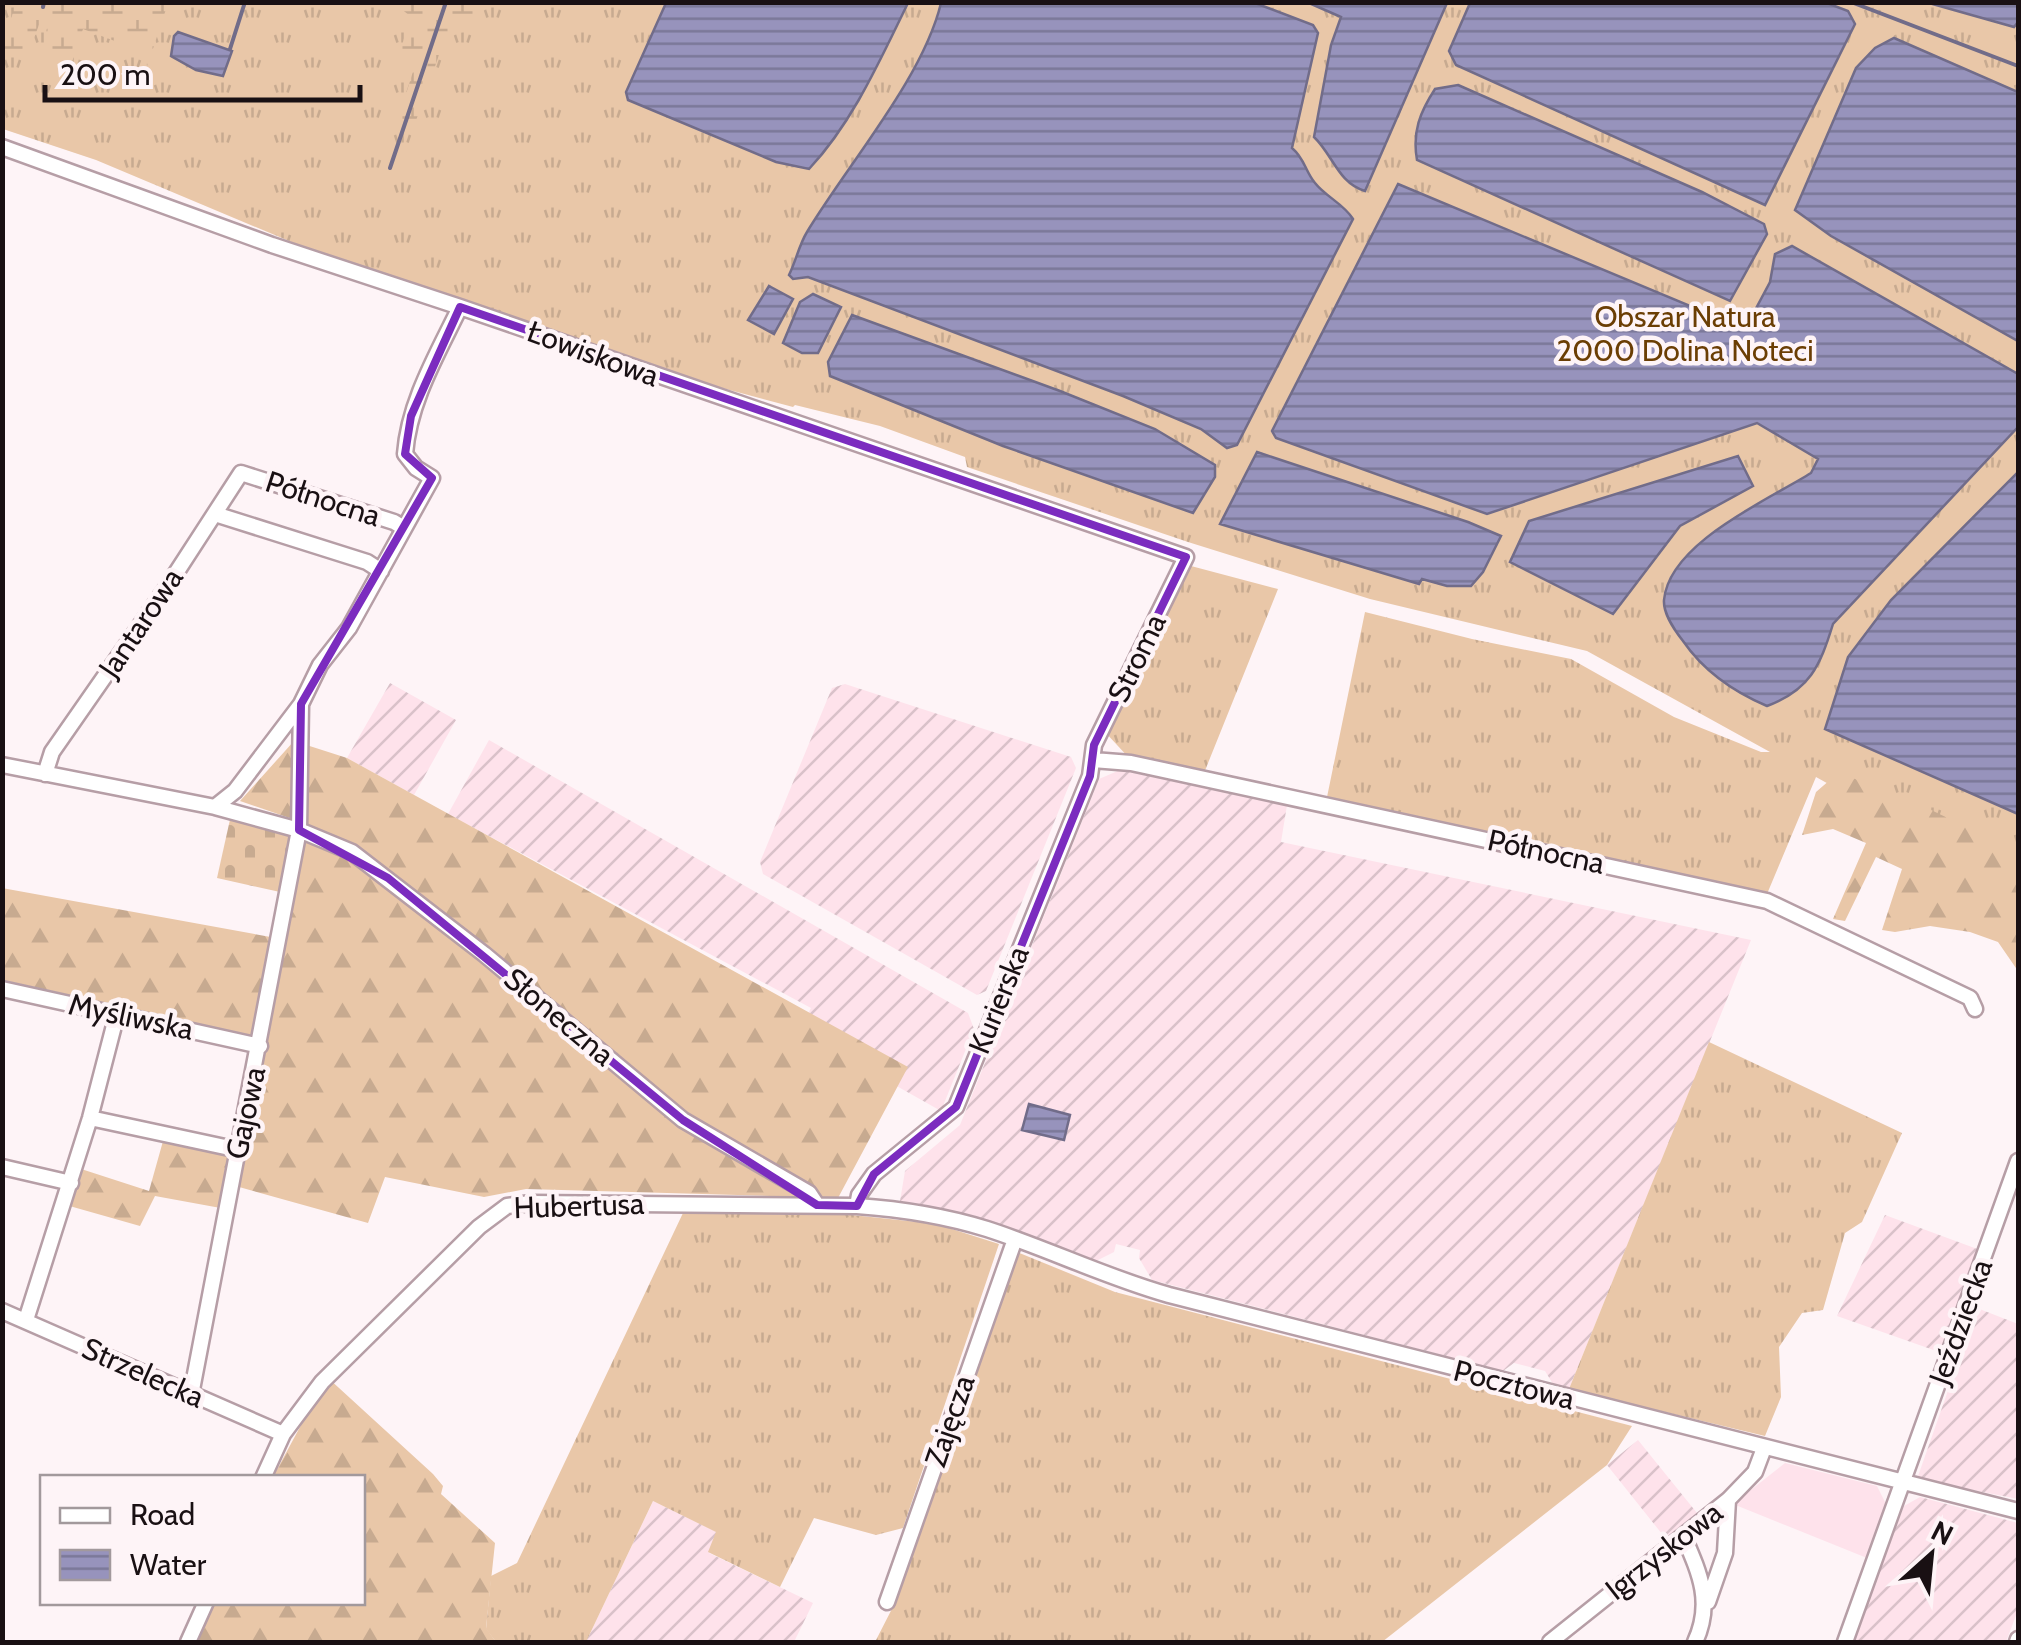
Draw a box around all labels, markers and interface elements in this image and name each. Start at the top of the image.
scale bar [45,40,360,102]
text: 200 m [60,56,151,93]
park label: Obszar Natura 2000 Dolina Noteci [1556,298,1814,369]
street label: Łowiskowa [522,313,664,395]
street label: Północna [261,463,386,535]
street label: Jantarowa [90,560,191,685]
street label: Stroma [1099,607,1174,708]
street label: Północna [1484,821,1608,882]
street label: Kurierska [960,940,1037,1059]
street label: Słoneczna [497,960,622,1074]
street label: Myśliwska [65,985,197,1048]
street label: Gajowa [218,1063,273,1162]
street label: Hubertusa [513,1185,646,1226]
street label: Jeździecka [1920,1254,2000,1390]
street label: Strzelecka [77,1329,210,1416]
street label: Pocztowa [1450,1352,1579,1418]
street label: Zajęcza [917,1370,983,1472]
legend [40,1475,365,1605]
street label: Igrzyskowa [1598,1493,1730,1608]
text: Road [130,1496,195,1533]
north arrow [1881,1505,1981,1605]
text: N [1926,1513,1959,1552]
text: Water [130,1546,207,1583]

